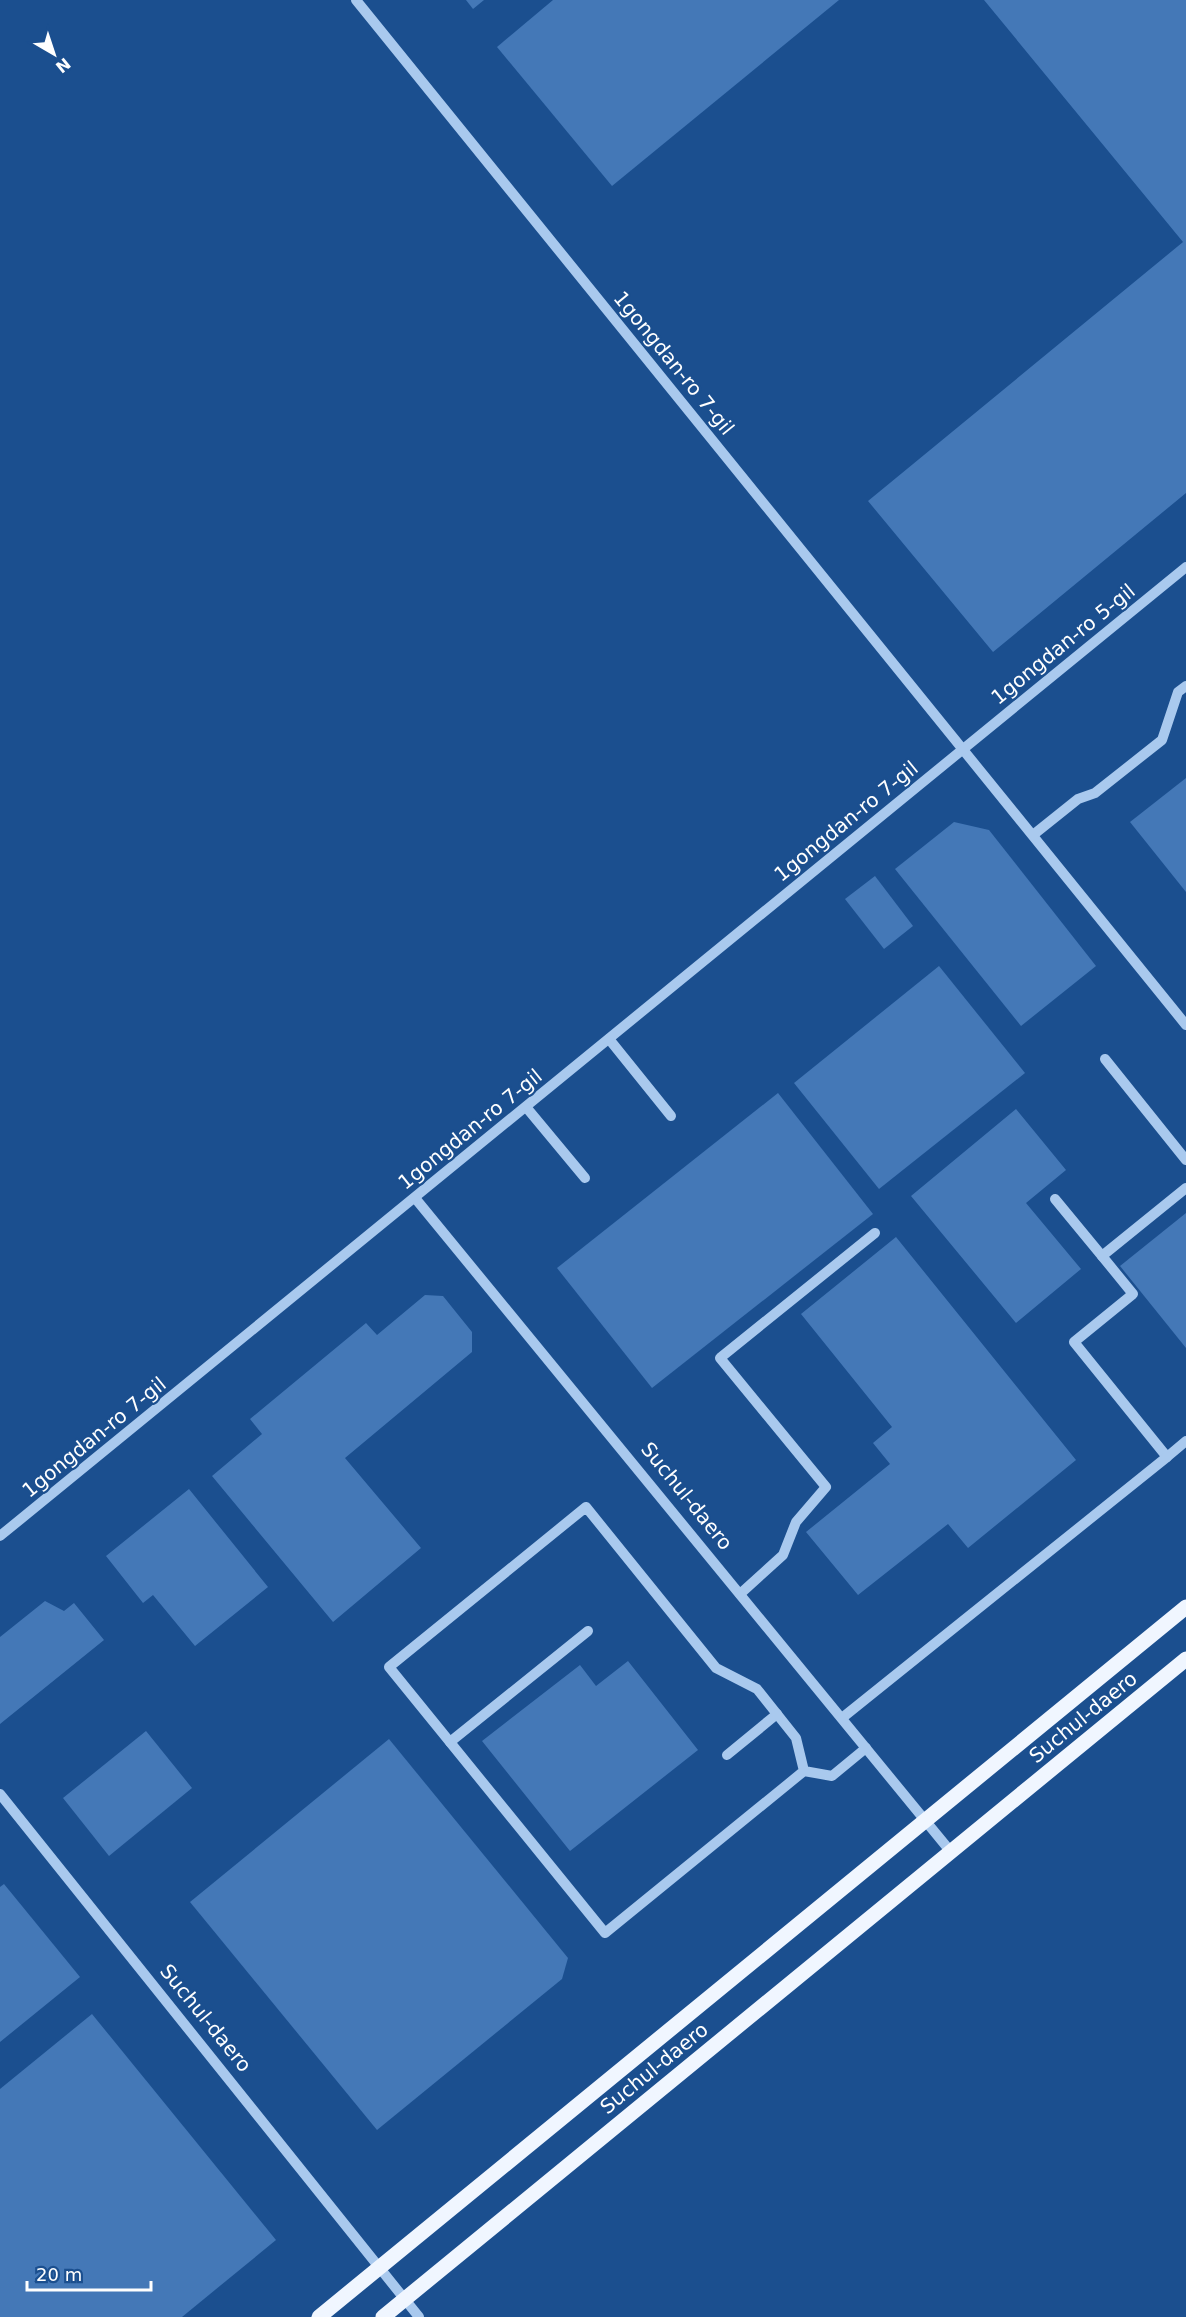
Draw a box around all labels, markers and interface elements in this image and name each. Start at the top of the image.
north arrow [24,24,84,84]
text: N [52,54,74,77]
street label: 1gongdan-ro 7-gil [609,286,739,440]
street label: 1gongdan-ro 5-gil [986,579,1140,709]
street label: 1gongdan-ro 7-gil [769,756,923,886]
street label: 1gongdan-ro 7-gil [393,1064,547,1194]
street label: 1gongdan-ro 7-gil [17,1372,171,1502]
street label: Suchul-daero [636,1437,738,1555]
street label: Suchul-daero [1024,1666,1142,1768]
street label: Suchul-daero [155,1959,257,2077]
street label: Suchul-daero [595,2017,713,2119]
scale bar [27,2254,152,2292]
text: 20 m [36,2264,82,2285]

